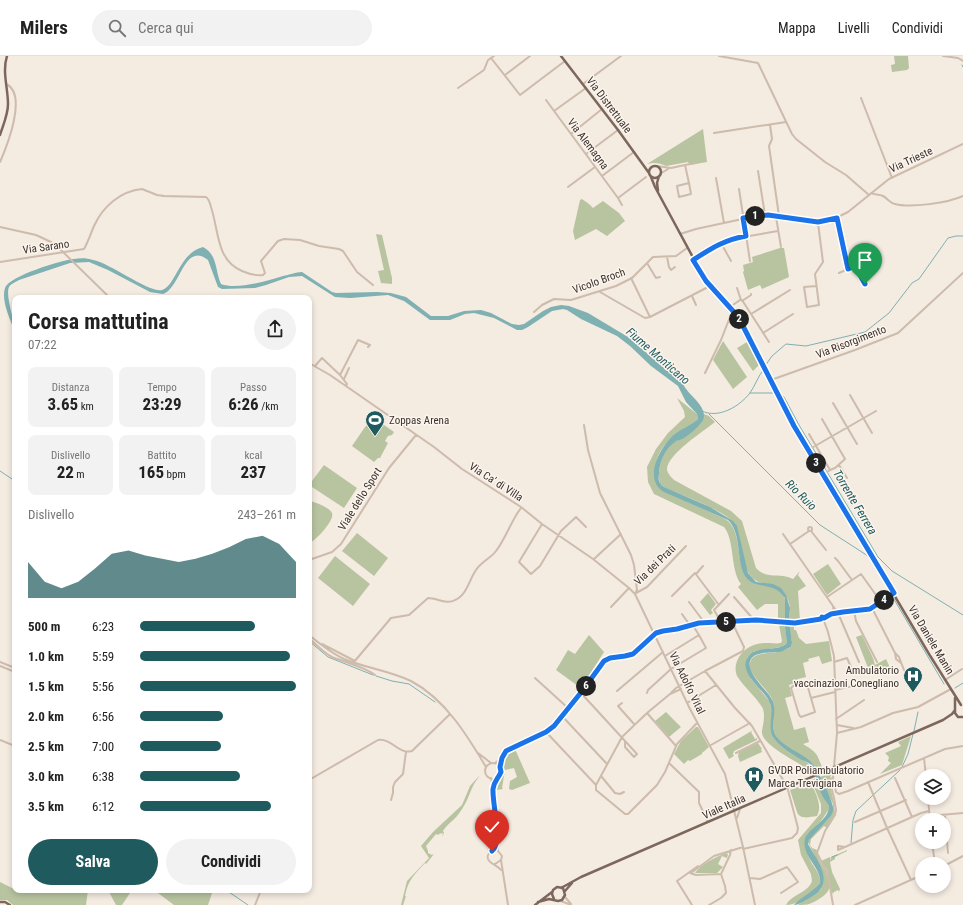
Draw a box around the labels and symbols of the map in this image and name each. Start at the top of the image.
street label: Via Distrettuale [584,74,634,136]
street label: Via Alemagna [565,116,611,172]
street label: Via Trieste [887,144,935,176]
pin: 1 [745,206,765,226]
street label: Via Sarano [22,237,71,257]
pin [848,243,882,284]
street label: Vicolo Broch [571,265,627,297]
pin: 2 [729,309,749,329]
street label: Via Risorgimento [814,322,888,361]
water label: Fiume Monticano [623,325,693,388]
sports icon: Zoppas Arena [364,409,386,437]
place label: Zoppas Arena [389,414,449,427]
pin: 3 [806,453,826,473]
street label: Via Ca' di Villa [467,460,525,504]
street label: Viale dello Sport [336,465,384,533]
water label: Torrente Ferrera [830,467,880,537]
water label: Rio Ruio [783,477,819,513]
street label: Via dei Prati [632,542,678,588]
pin: 4 [874,590,894,610]
street label: Via Daniele Manin [905,603,957,677]
pin: 5 [716,612,736,632]
street label: Via Adolfo Vital [666,650,708,716]
place label: Ambulatorio vaccinazioni Conegliano [794,664,899,690]
hospital icon: Ambulatorio vaccinazioni Conegliano [902,665,924,693]
pin: 6 [576,676,596,696]
place label: GVDR Poliambulatorio Marca Trevigiana [768,764,865,790]
hospital icon: GVDR Poliambulatorio Marca Trevigiana [743,765,765,793]
street label: Viale Italia [700,792,748,822]
pin [475,810,509,851]

